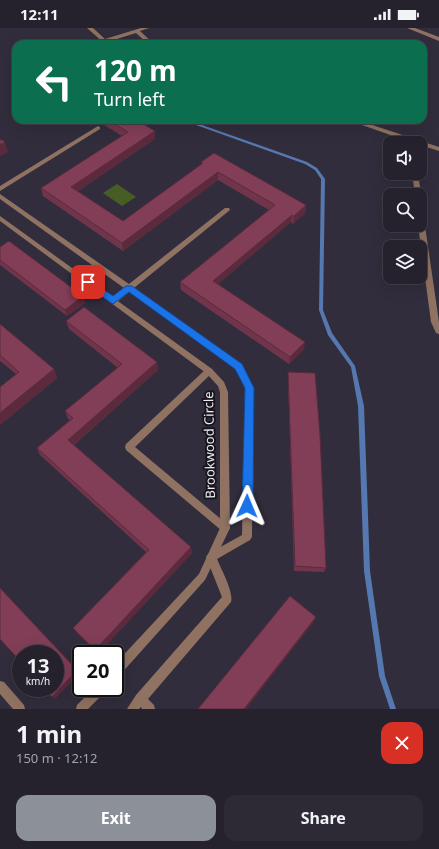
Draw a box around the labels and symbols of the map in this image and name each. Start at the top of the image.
pin [71,265,105,299]
street label: Brookwood Circle [199,391,219,499]
position arrow [226,485,268,527]
speed limit sign: 20 [72,645,124,697]

